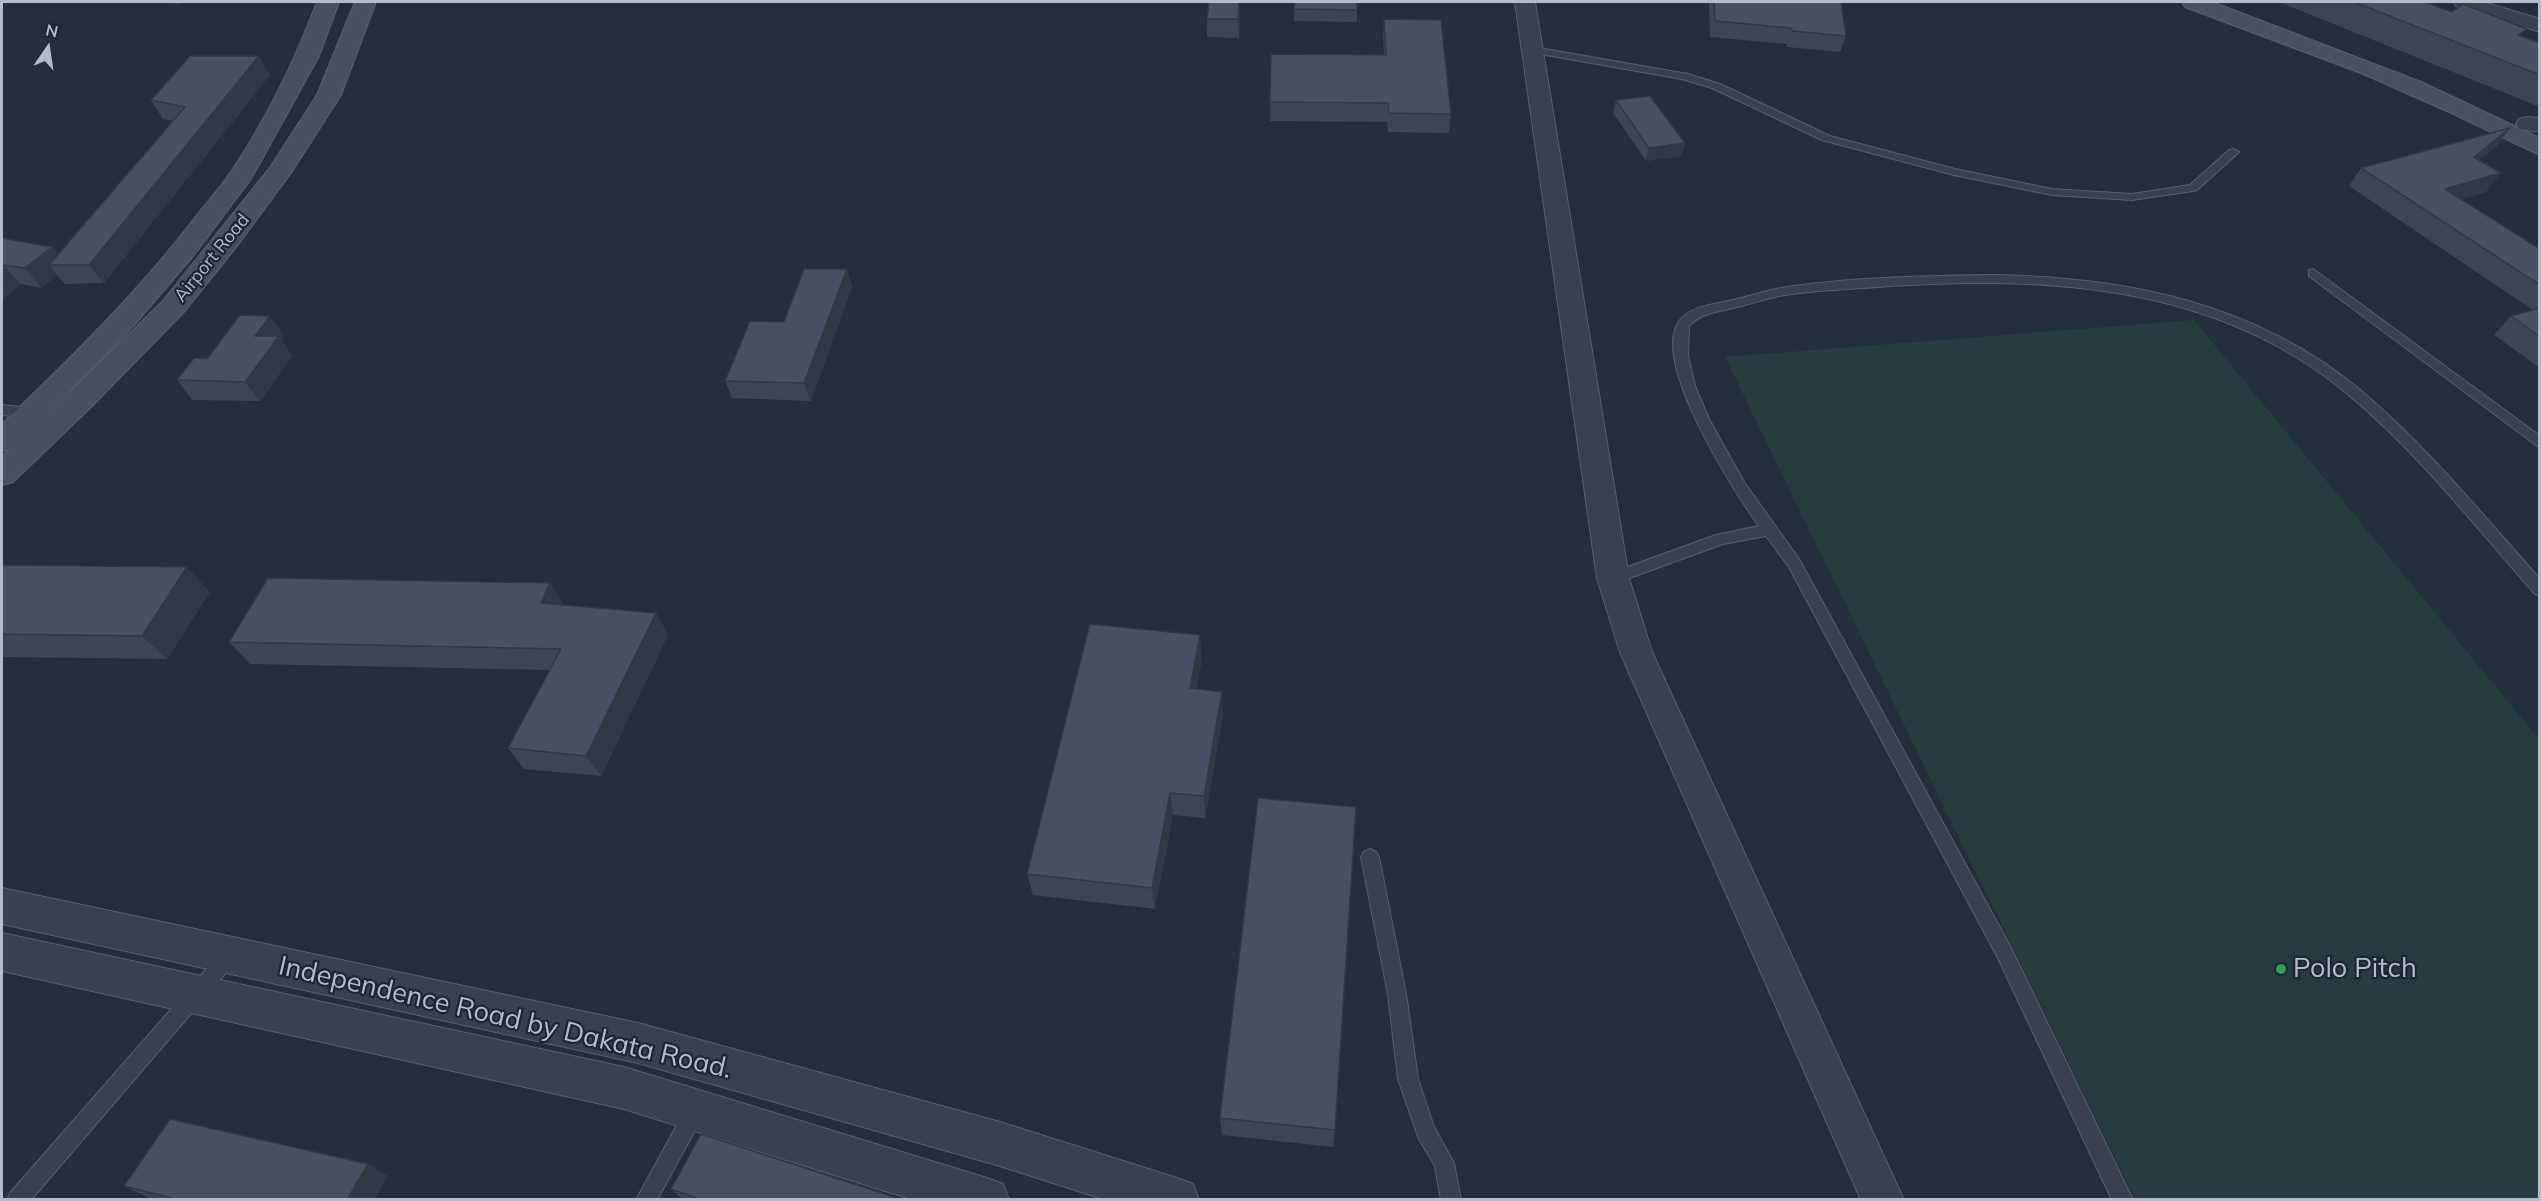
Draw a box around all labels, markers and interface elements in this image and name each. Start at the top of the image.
north arrow [18,18,78,78]
text: N [44,19,60,42]
street label: Airport Road [170,210,254,306]
street label: Independence Road by Dakata Road. [275,950,735,1086]
place label: Polo Pitch [2293,953,2417,985]
marker: Polo Pitch [2274,962,2288,976]

